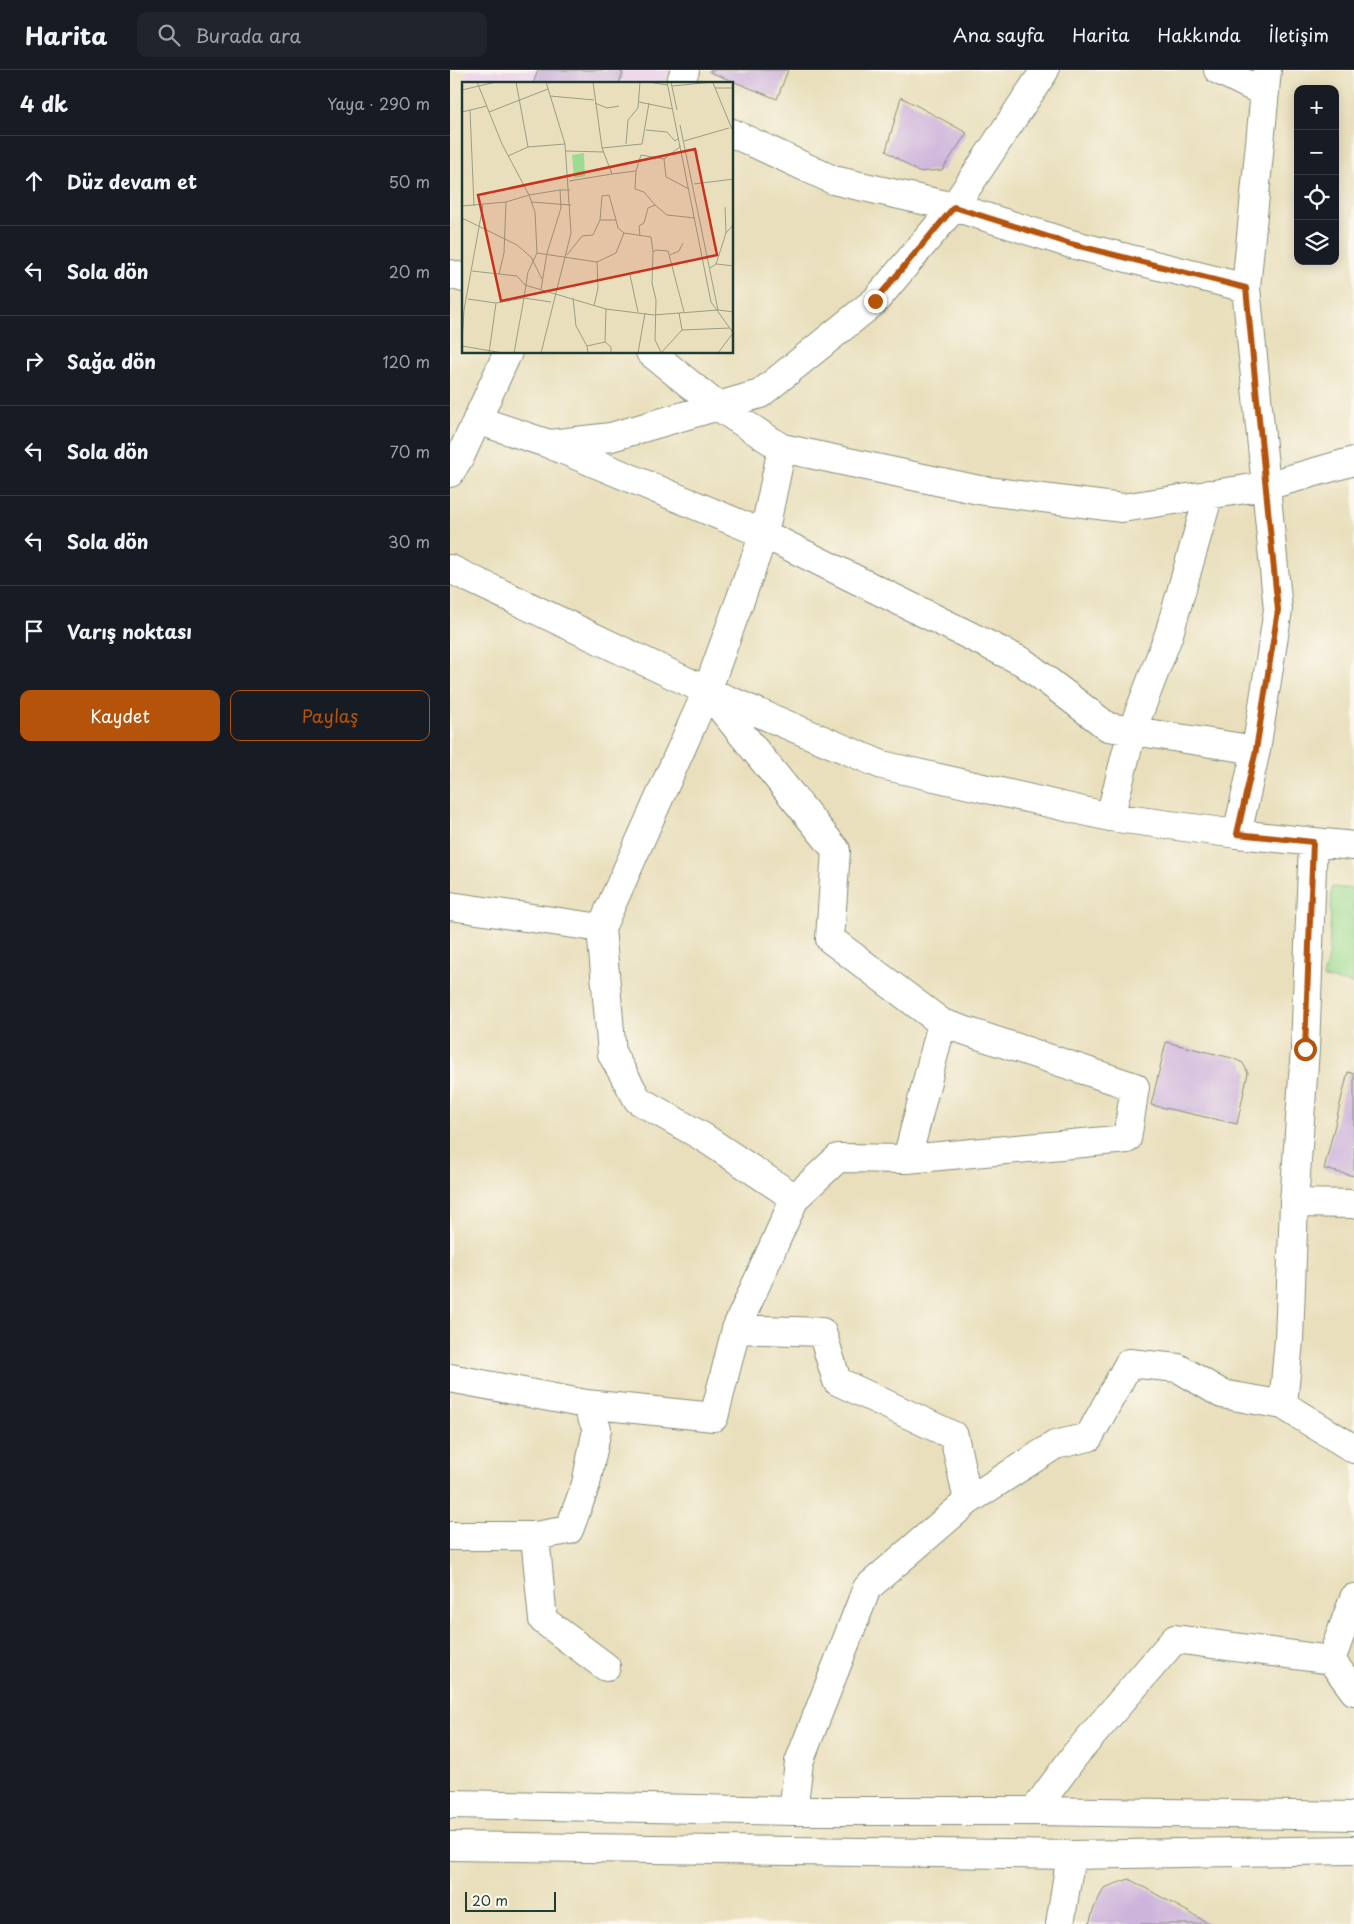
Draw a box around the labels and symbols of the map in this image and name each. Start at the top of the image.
inset map [462,82,734,354]
route end [864,290,887,313]
route start [1294,1038,1317,1061]
scale bar [465,1889,556,1912]

